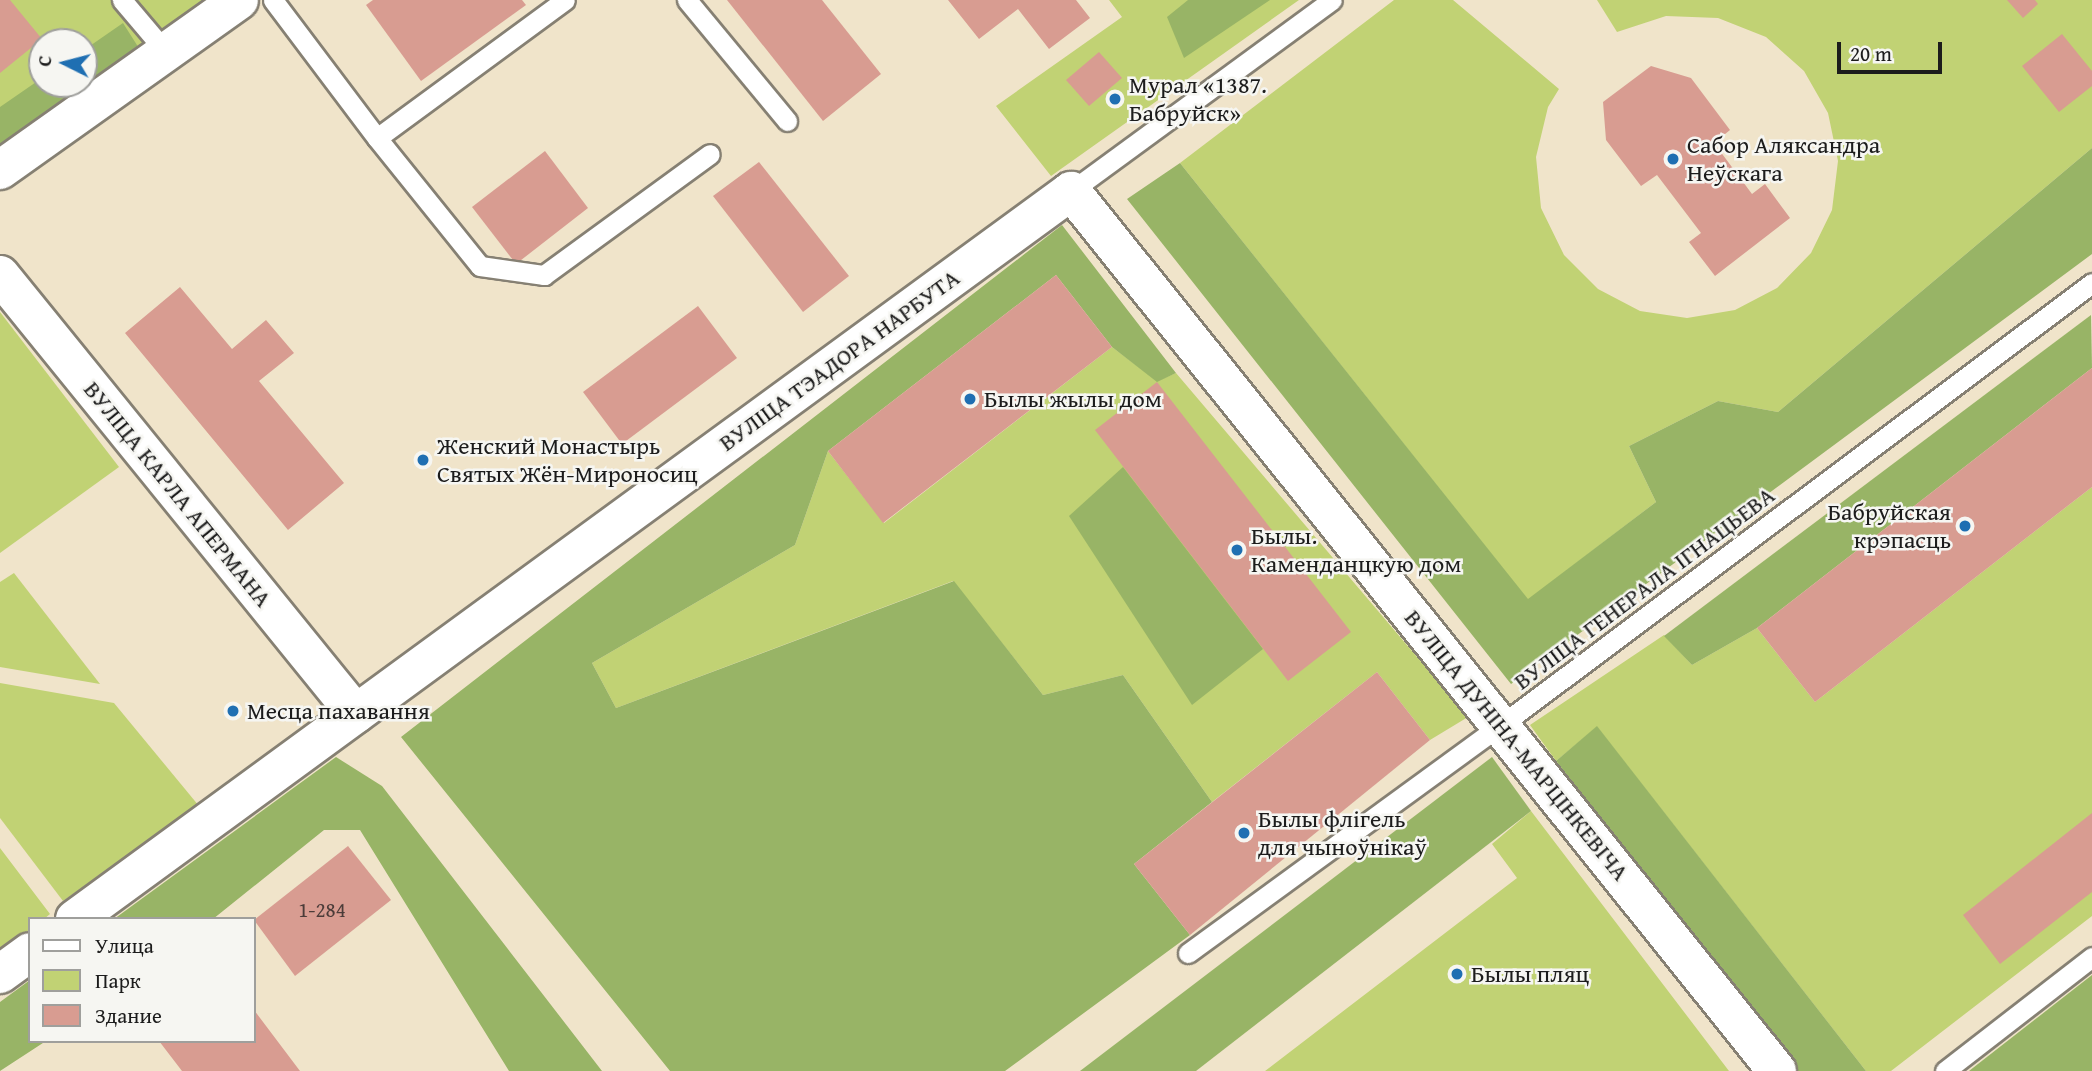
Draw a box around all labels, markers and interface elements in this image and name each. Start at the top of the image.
north arrow [28,28,98,98]
scale bar [1840,28,1945,72]
text: 20 m [1850,38,1892,69]
text: С [30,54,59,68]
place label: Мурал «1387. Бабруйск» [1129,71,1267,127]
marker: Мурал «1387. Бабруйск» [1107,91,1123,107]
place label: Сабор Аляксандра Неўскага [1687,131,1880,187]
marker: Сабор Аляксандра Неўскага [1665,151,1681,167]
street label: ВУЛІЦА ТЭАДОРА НАРБУТА [713,263,965,457]
street label: ВУЛІЦА КАРЛА АПЕРМАНА [78,375,278,613]
place label: Былы жылы дом [984,385,1162,413]
marker: Былы жылы дом [962,391,978,407]
place label: Женский Монастырь Святых Жён-Мироносиц [437,432,698,488]
marker: Женский Монастырь Святых Жён-Мироносиц [415,452,431,468]
street label: ВУЛІЦА ГЕНЕРАЛА ІГНАЦЬЕВА [1508,480,1780,696]
place label: Бабруйская крэпасць [1827,498,1951,554]
marker: Бабруйская крэпасць [1957,518,1973,534]
place label: Былы. Каменданцкую дом [1251,522,1461,578]
marker: Былы. Каменданцкую дом [1229,542,1245,558]
street label: ВУЛІЦА ДУНІНА-МАРЦІНКЕВІЧА [1399,604,1635,886]
place label: Месца пахавання [247,697,430,725]
marker: Месца пахавання [225,703,241,719]
place label: Былы флігель для чыноўнікаў [1258,805,1427,861]
marker: Былы флігель для чыноўнікаў [1236,825,1252,841]
house number: 1-284 [298,897,346,923]
legend [28,917,256,1043]
text: Улица [95,930,154,961]
place label: Былы пляц [1471,960,1589,988]
text: Парк [95,965,141,996]
marker: Былы пляц [1449,966,1465,982]
text: Здание [95,1000,162,1031]

